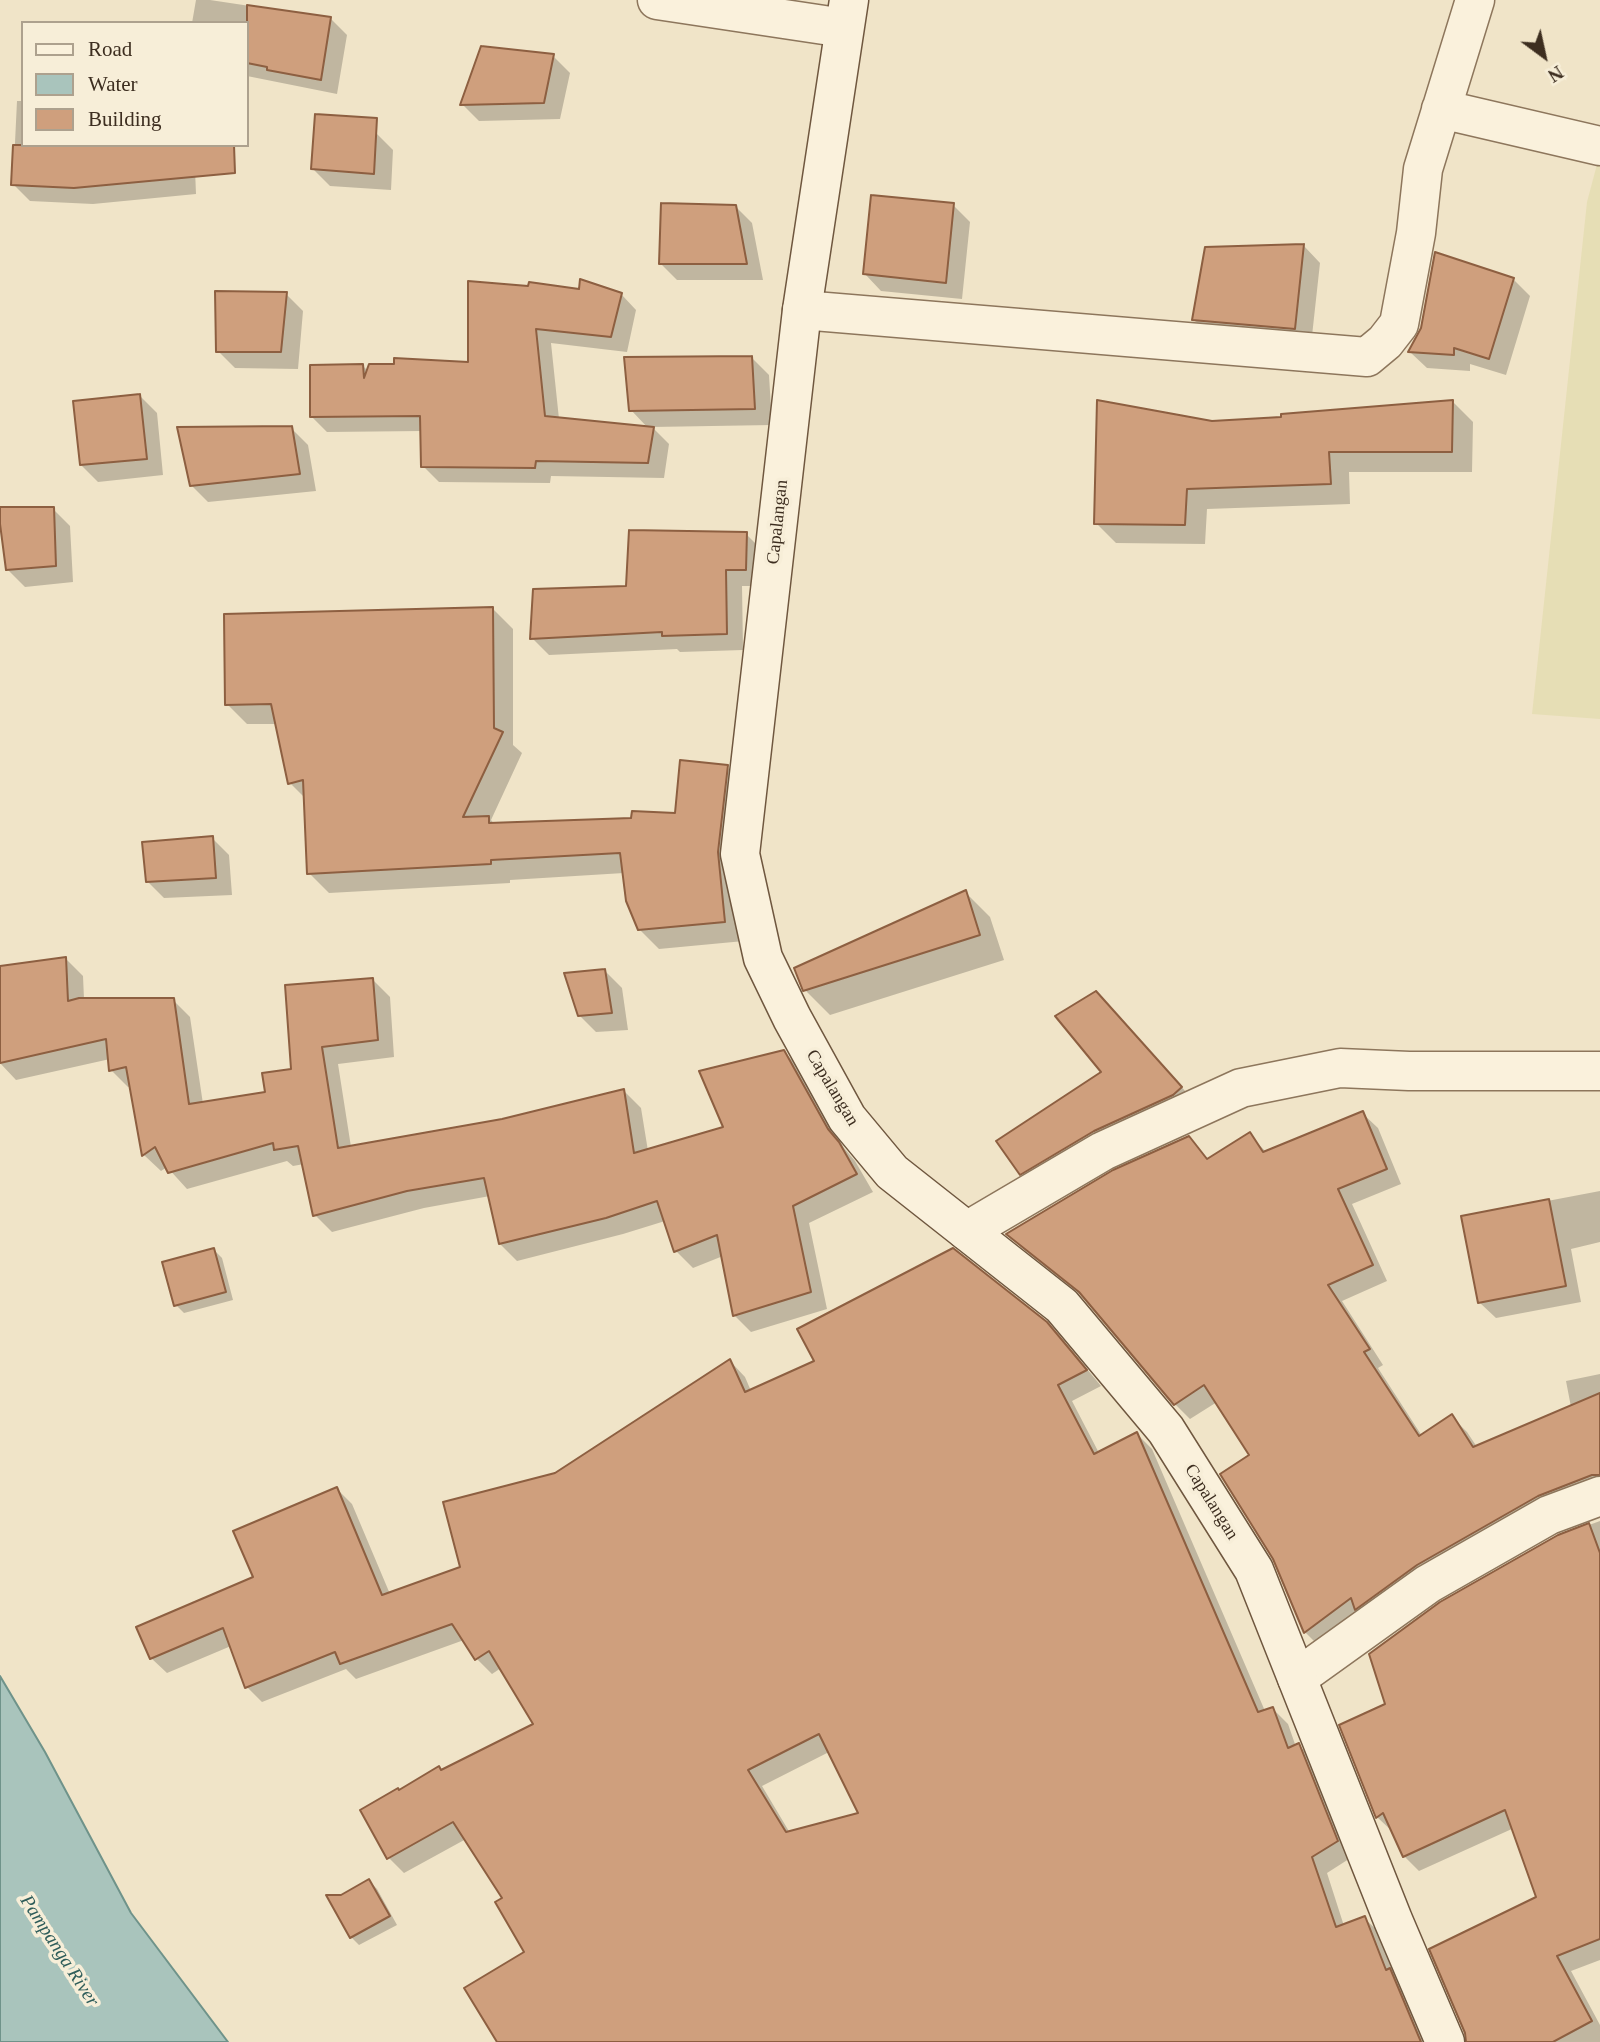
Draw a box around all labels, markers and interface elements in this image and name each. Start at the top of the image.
legend [21,21,248,147]
north arrow [1509,21,1579,91]
text: Road [88,37,132,61]
text: N [1544,61,1567,87]
text: Water [88,72,138,96]
text: Building [88,107,162,131]
street label: Capalangan [763,479,793,565]
street label: Capalangan [801,1046,863,1130]
street label: Capalangan [1179,1460,1243,1544]
water label: Pampanga River [15,1891,103,2011]

